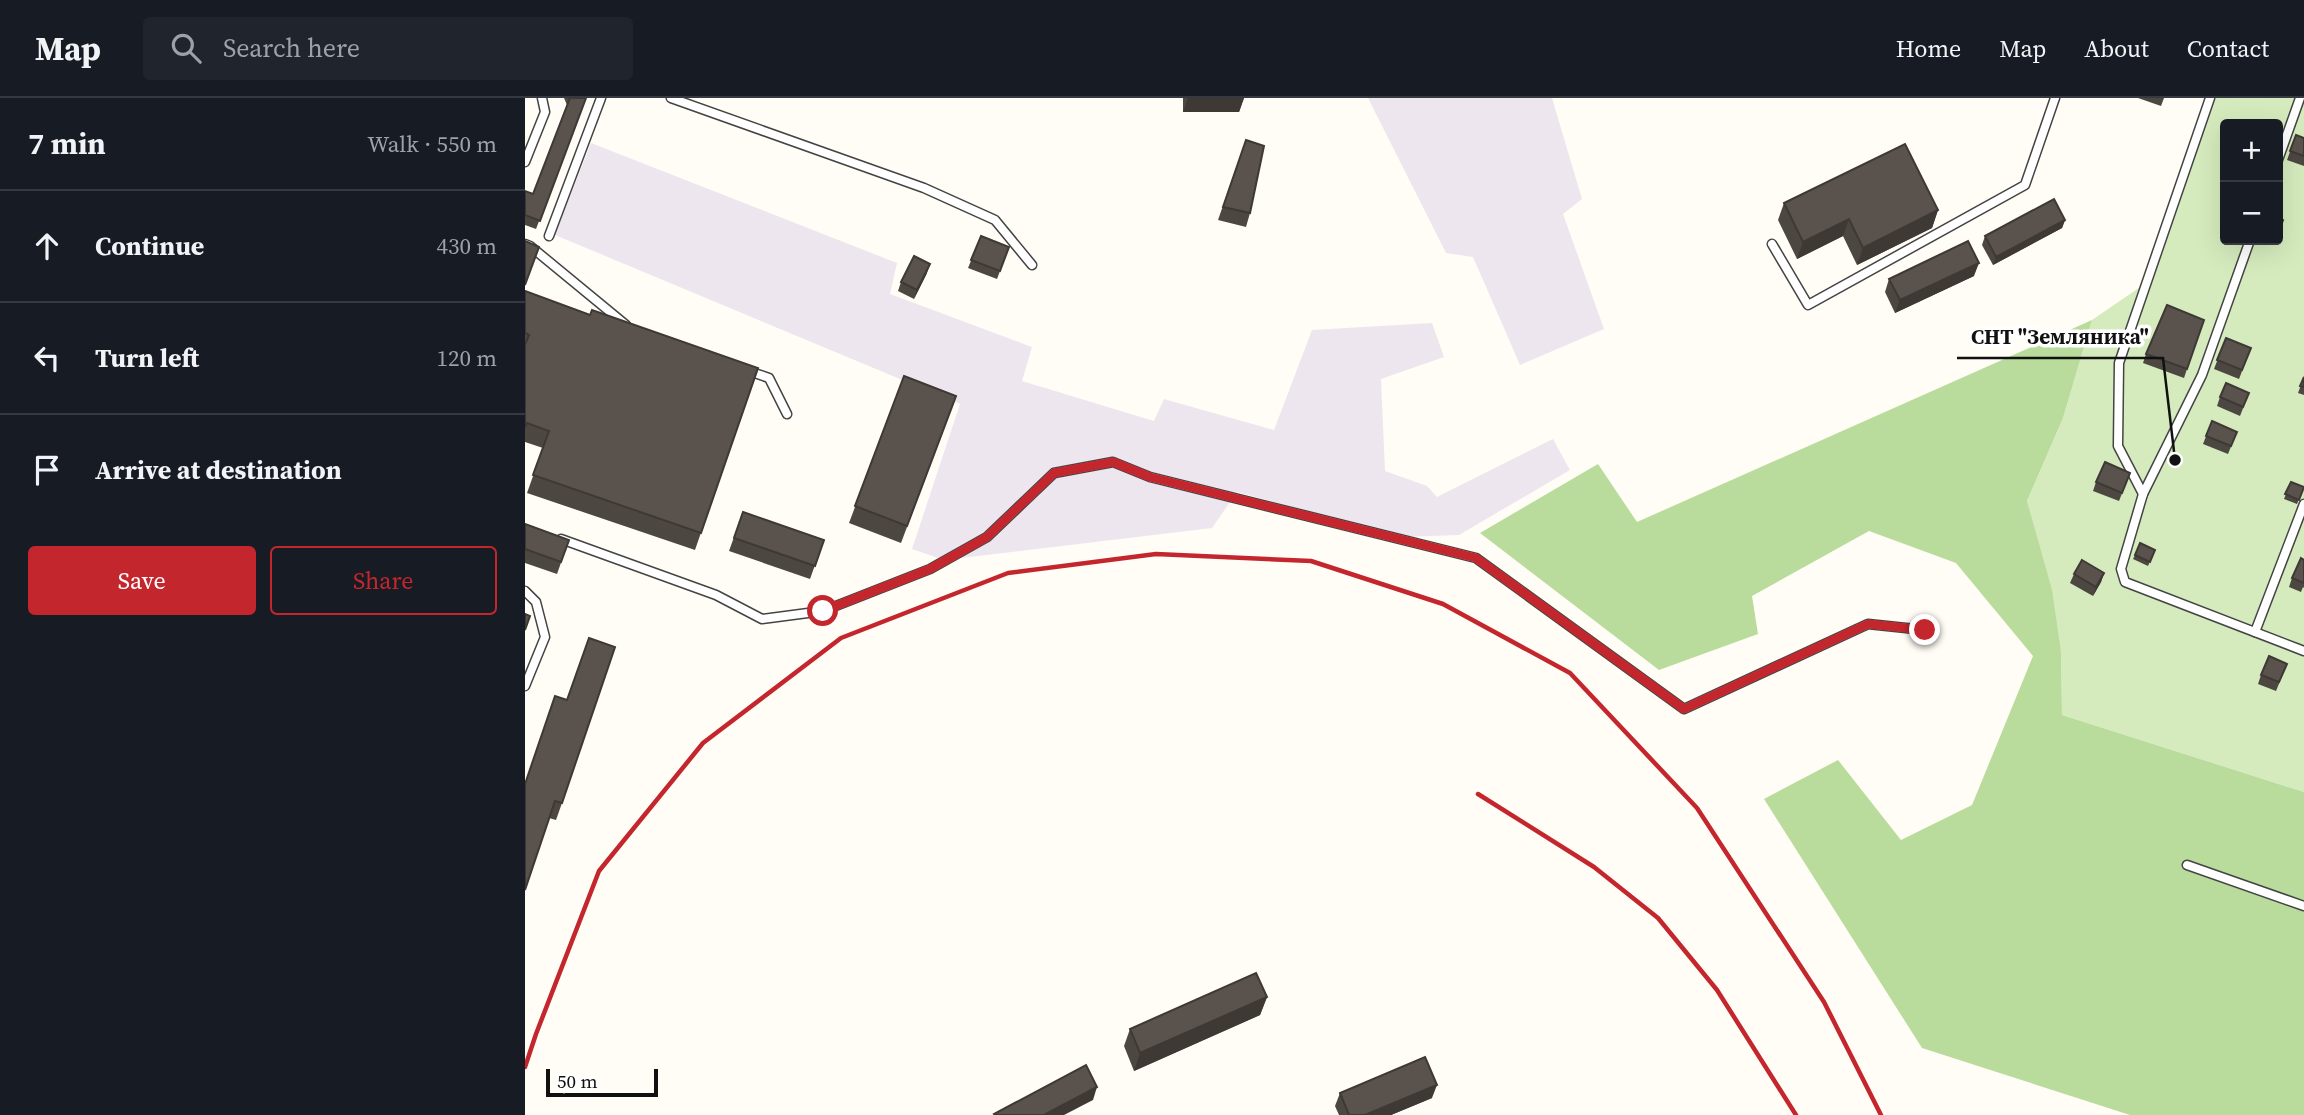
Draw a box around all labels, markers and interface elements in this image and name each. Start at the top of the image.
search box [143,17,633,80]
text: Map [35,26,101,71]
icon: search [167,29,205,67]
text: Search here [223,30,360,66]
text: Home [1896,32,1961,65]
text: Map [1999,32,2046,65]
text: About [2084,32,2149,65]
text: Contact [2187,32,2269,65]
map controls [2220,119,2283,245]
button: + [2220,119,2283,182]
text: 7 min [28,123,106,164]
text: Walk · 550 m [367,128,497,160]
button: − [2220,182,2283,245]
icon: ahead [28,227,66,265]
text: Continue [95,228,204,264]
text: 430 m [436,230,497,262]
callout: СНТ "Земляника" [1957,316,2163,358]
text: СНТ "Земляника" [1971,322,2149,351]
icon: left [28,339,66,377]
text: Turn left [95,340,199,376]
text: 120 m [436,342,497,374]
icon: arrive [28,451,66,489]
text: Arrive at destination [95,452,342,488]
button: Save [28,546,256,615]
button: Share [270,546,497,615]
route start [807,595,838,626]
route end [1909,614,1940,645]
scale bar [546,1066,658,1098]
text: 50 m [557,1068,598,1094]

